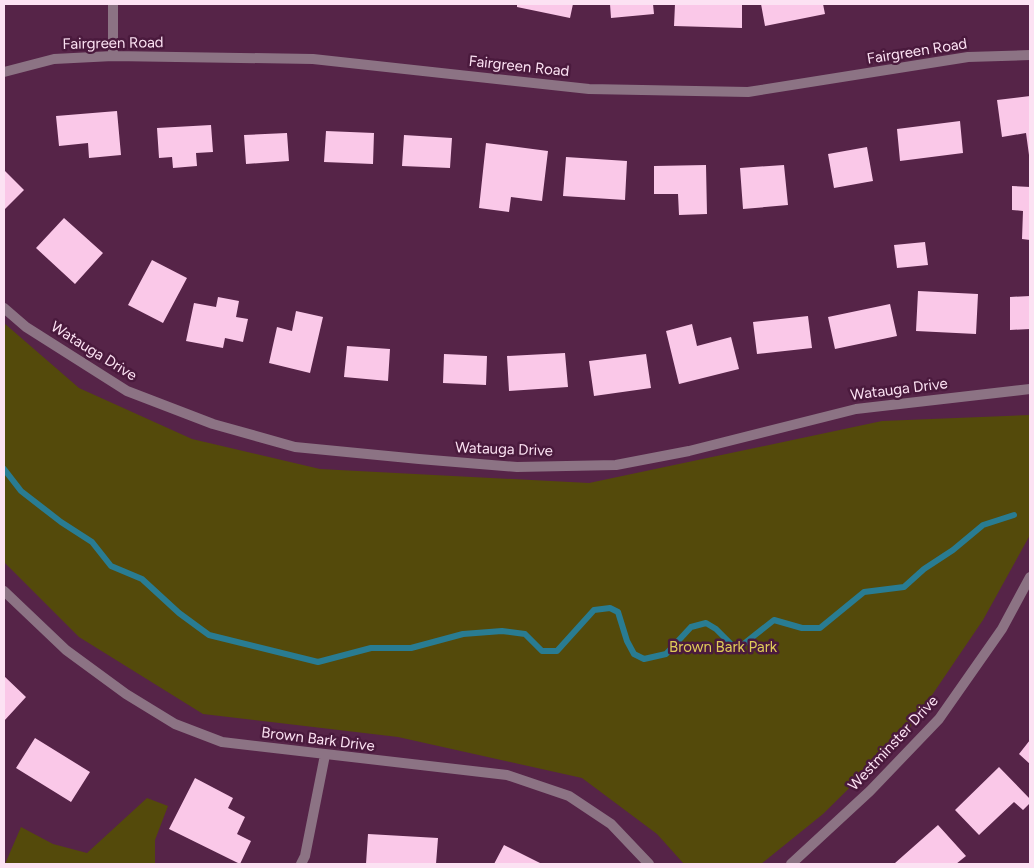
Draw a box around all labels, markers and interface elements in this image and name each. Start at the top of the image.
street label: Fairgreen Road [62,33,164,53]
street label: Fairgreen Road [866,34,968,68]
street label: Fairgreen Road [468,52,570,80]
street label: Watauga Drive [48,317,140,385]
street label: Watauga Drive [849,374,949,404]
street label: Watauga Drive [455,438,553,460]
park label: Brown Bark Park [669,638,778,656]
street label: Westminster Drive [844,692,942,794]
street label: Brown Bark Drive [260,723,376,755]

